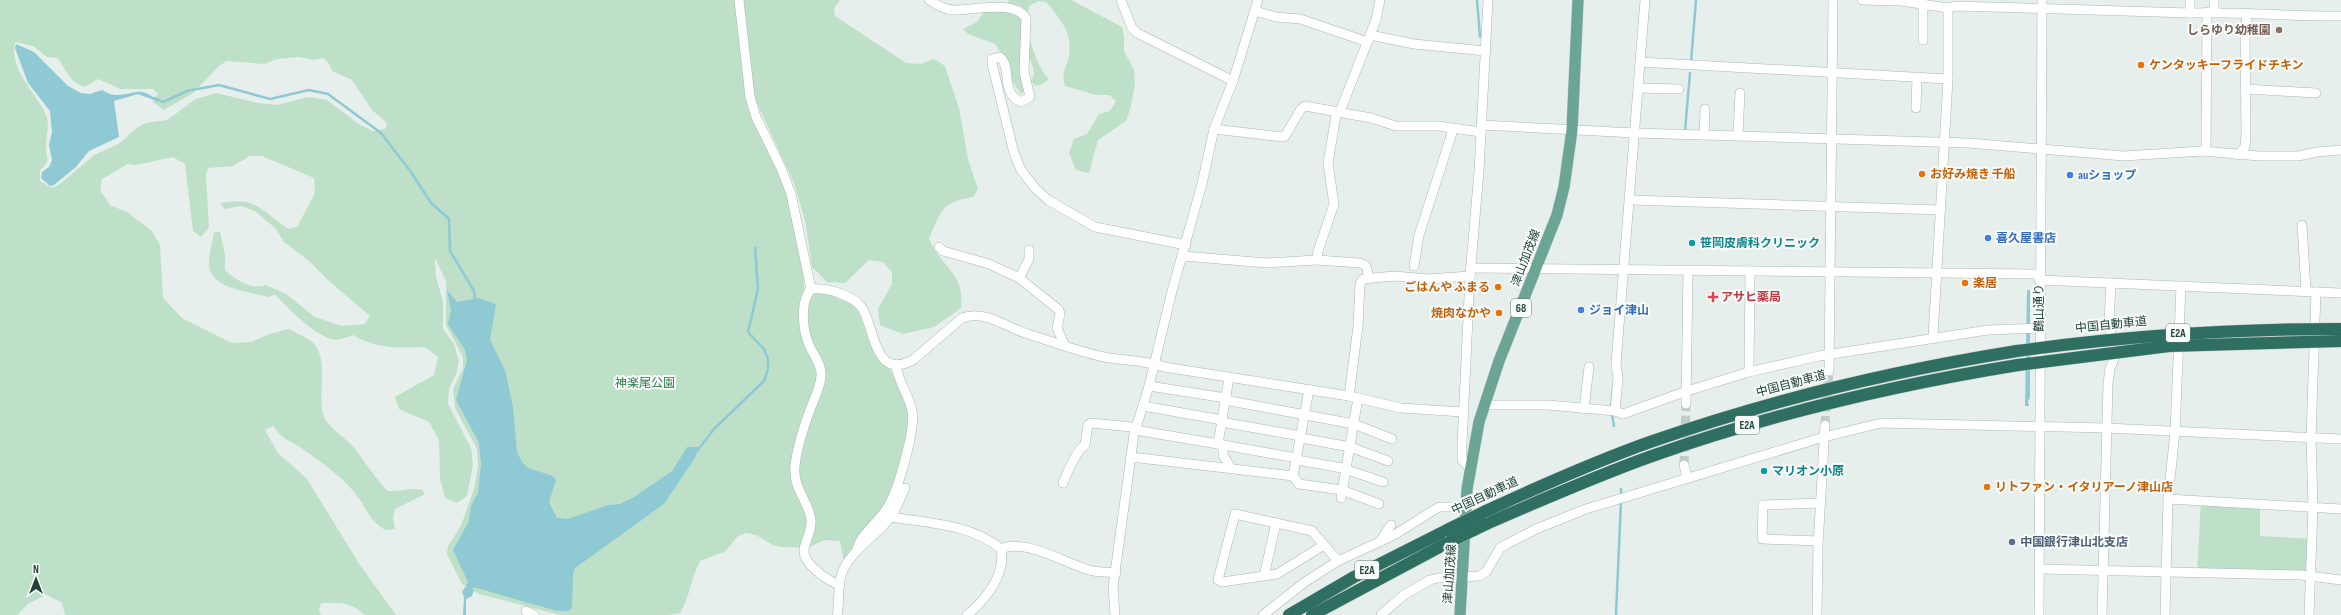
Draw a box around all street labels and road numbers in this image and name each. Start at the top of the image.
street label: 津山加茂線 [1508,227,1544,289]
street label: 鶴山通り [2032,284,2047,332]
road number: 68 [1511,299,1531,317]
street label: 中国自動車道 [2074,314,2148,336]
road number: E2A [2166,324,2190,342]
street label: 中国自動車道 [1754,367,1828,401]
road number: E2A [1735,416,1759,434]
street label: 中国自動車道 [1449,474,1521,518]
street label: 津山加茂線 [1440,544,1460,604]
road number: E2A [1355,561,1379,579]

